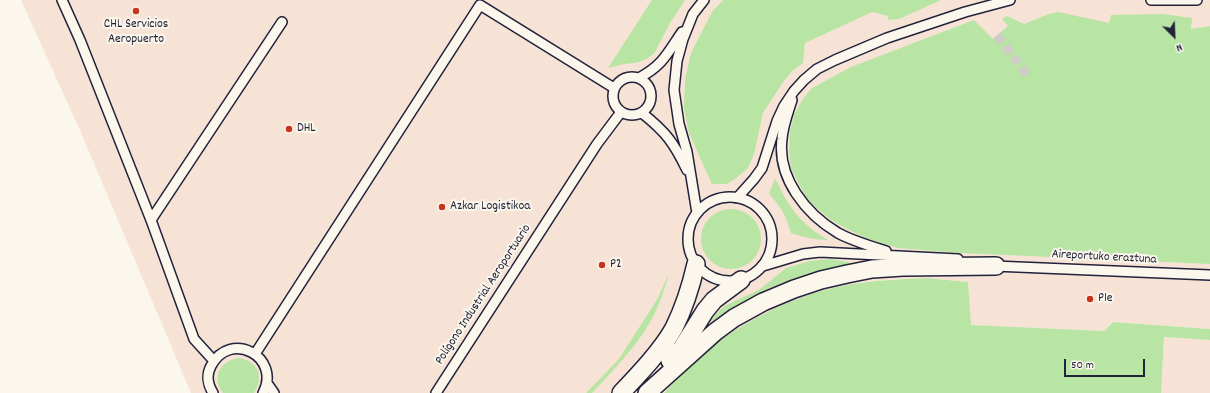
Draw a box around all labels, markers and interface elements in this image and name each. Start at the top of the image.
marker: CHL Servicios Aeropuerto [131,6,141,16]
north arrow [1154,16,1194,56]
place label: CHL Servicios Aeropuerto [104,17,168,48]
text: N [1173,39,1185,55]
place label: DHL [297,121,316,137]
marker: DHL [284,124,294,134]
place label: Azkar Logistikoa [450,199,530,215]
marker: Azkar Logistikoa [437,202,447,212]
street label: Polígono Industrial Aeroportuario [433,222,535,368]
street label: Aireportuko eraztuna [1051,247,1157,269]
place label: P2 [610,257,622,273]
marker: P2 [597,260,607,270]
place label: P1e [1098,291,1112,307]
marker: P1e [1085,294,1095,304]
scale bar [1066,351,1147,377]
text: 50 m [1071,357,1094,374]

